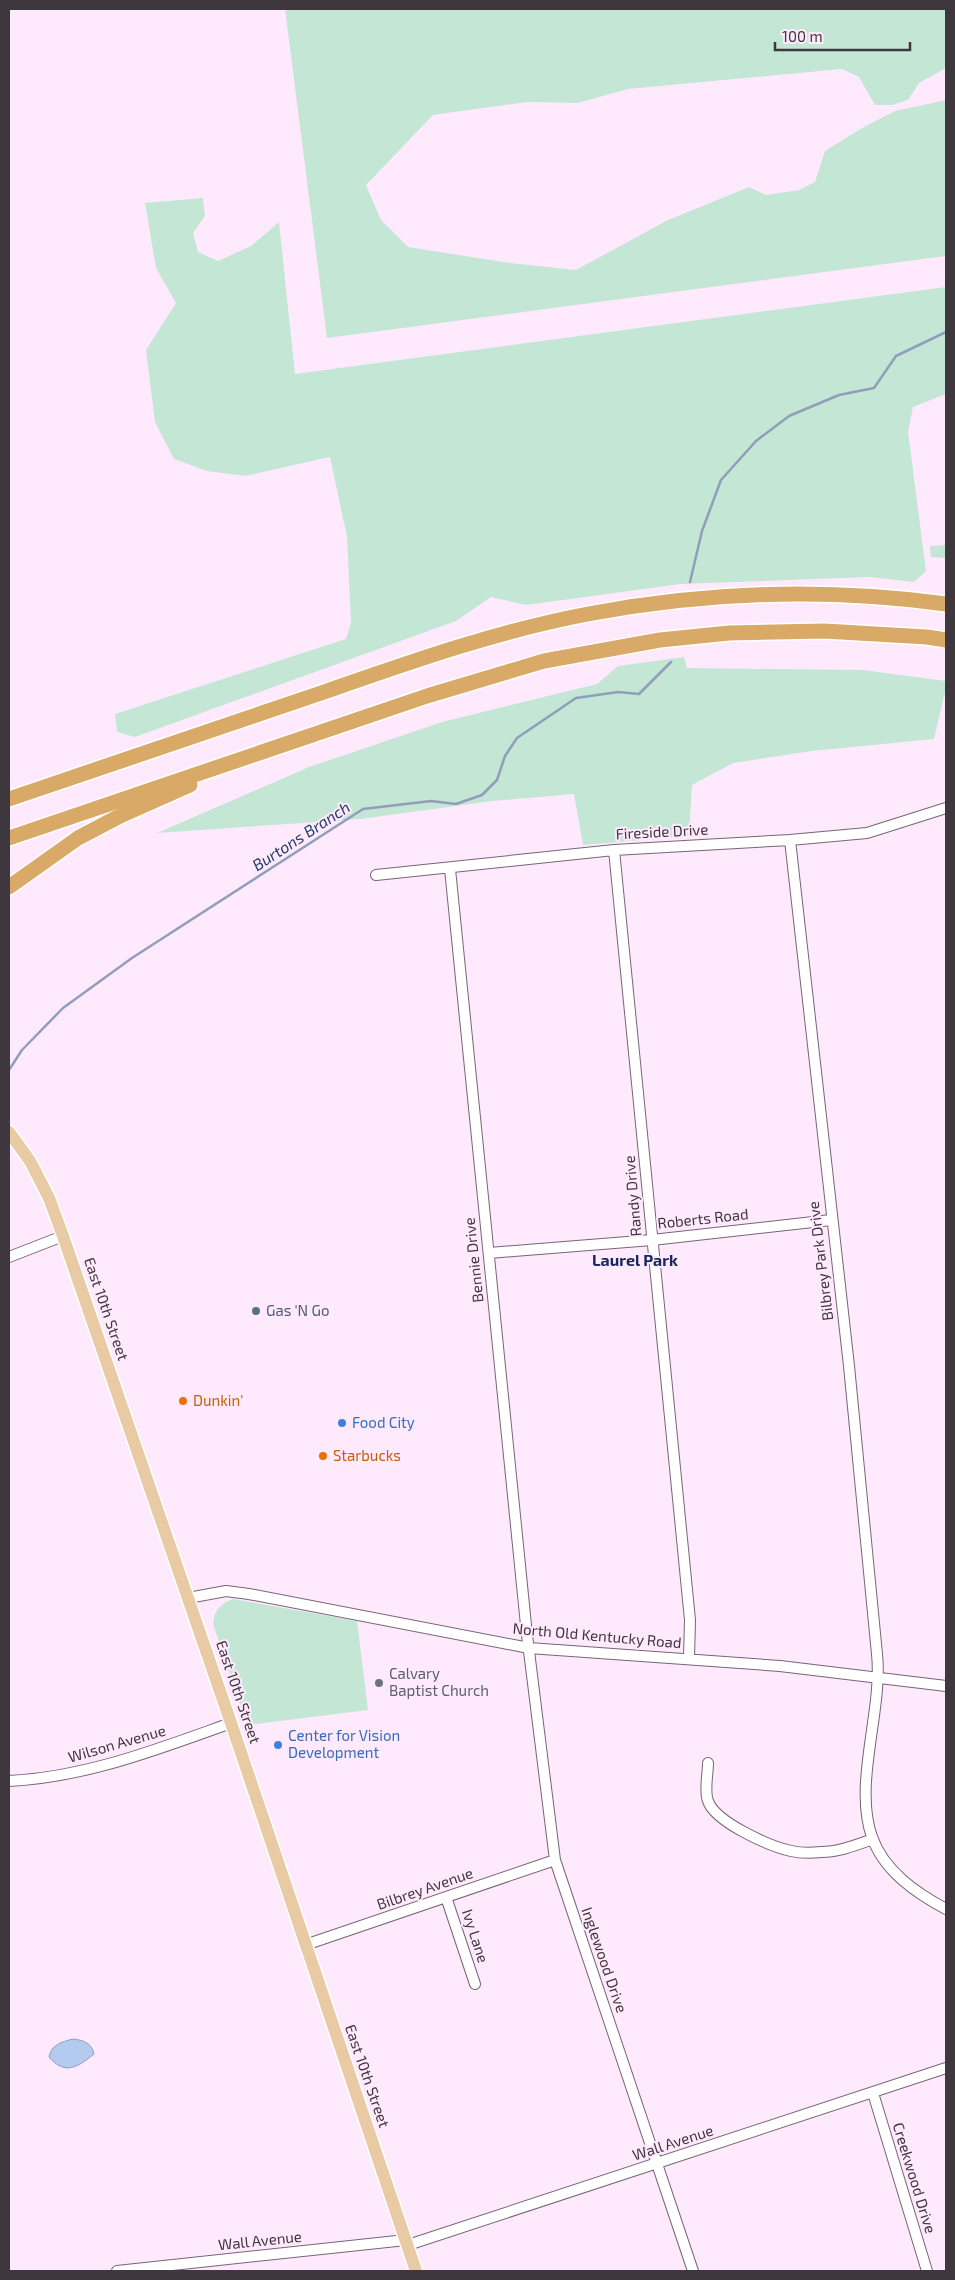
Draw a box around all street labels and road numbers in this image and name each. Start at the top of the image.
street label: Fireside Drive [615,820,709,842]
street label: Randy Drive [619,1155,645,1237]
street label: Bilbrey Park Drive [804,1200,836,1322]
street label: Roberts Road [656,1204,749,1232]
street label: Bennie Drive [460,1217,486,1304]
street label: East 10th Street [81,1255,133,1363]
street label: North Old Kentucky Road [512,1619,682,1651]
street label: East 10th Street [213,1638,265,1746]
street label: Wilson Avenue [66,1721,168,1766]
street label: Bilbrey Avenue [374,1863,475,1913]
street label: Inglewood Drive [578,1905,631,2015]
street label: Ivy Lane [459,1906,493,1965]
street label: East 10th Street [342,2022,394,2130]
street label: Creekwood Drive [890,2120,940,2235]
street label: Wall Avenue [630,2121,715,2164]
street label: Wall Avenue [217,2227,303,2253]

